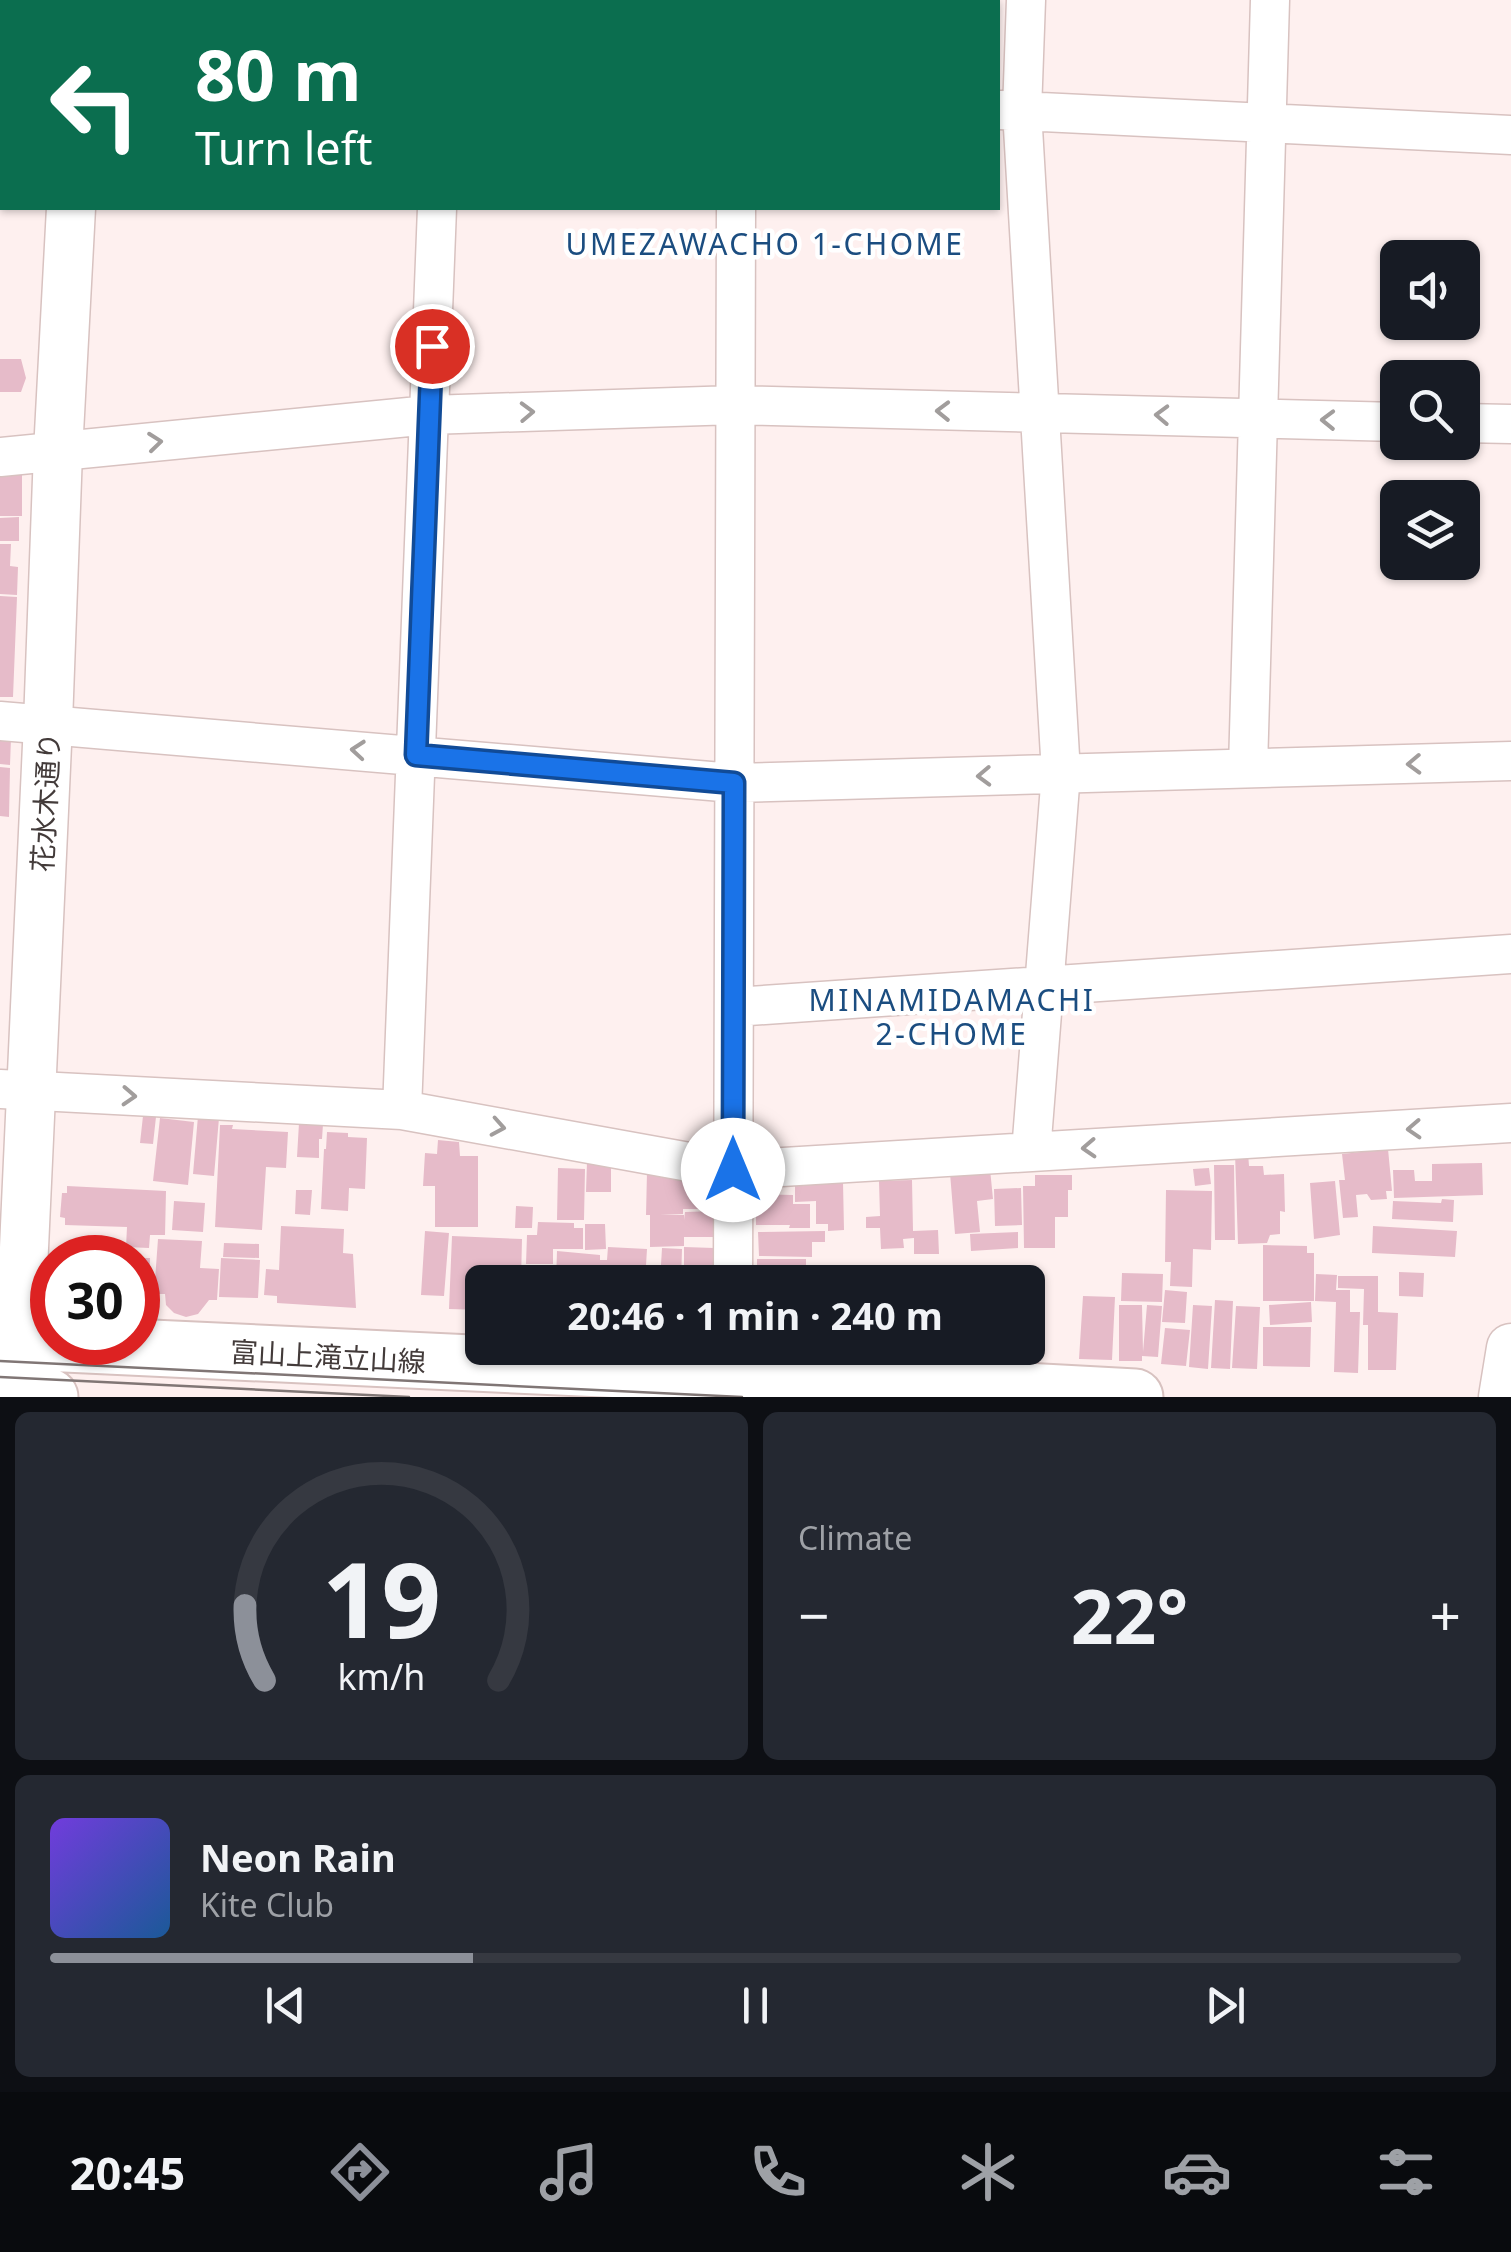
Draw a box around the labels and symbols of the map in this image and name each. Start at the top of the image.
district label: UMEZAWACHO 1-CHOME [566,223,964,264]
pin [390,304,475,389]
one-way arrow [934,400,950,421]
one-way arrow [519,402,535,423]
one-way arrow [1153,405,1169,426]
one-way arrow [1320,409,1336,430]
one-way arrow [148,432,164,454]
street label: 花水木通り [22,731,68,873]
one-way arrow [350,739,366,761]
one-way arrow [1405,753,1421,774]
one-way arrow [975,765,991,786]
district label: MINAMIDAMACHI 2-CHOME [809,979,1095,1054]
one-way arrow [121,1085,137,1106]
one-way arrow [489,1116,506,1137]
position arrow [681,1118,785,1222]
one-way arrow [1405,1118,1421,1139]
one-way arrow [1081,1137,1097,1158]
speed limit sign: 30 [30,1235,160,1365]
street label: 富山上滝立山線 [229,1332,427,1380]

